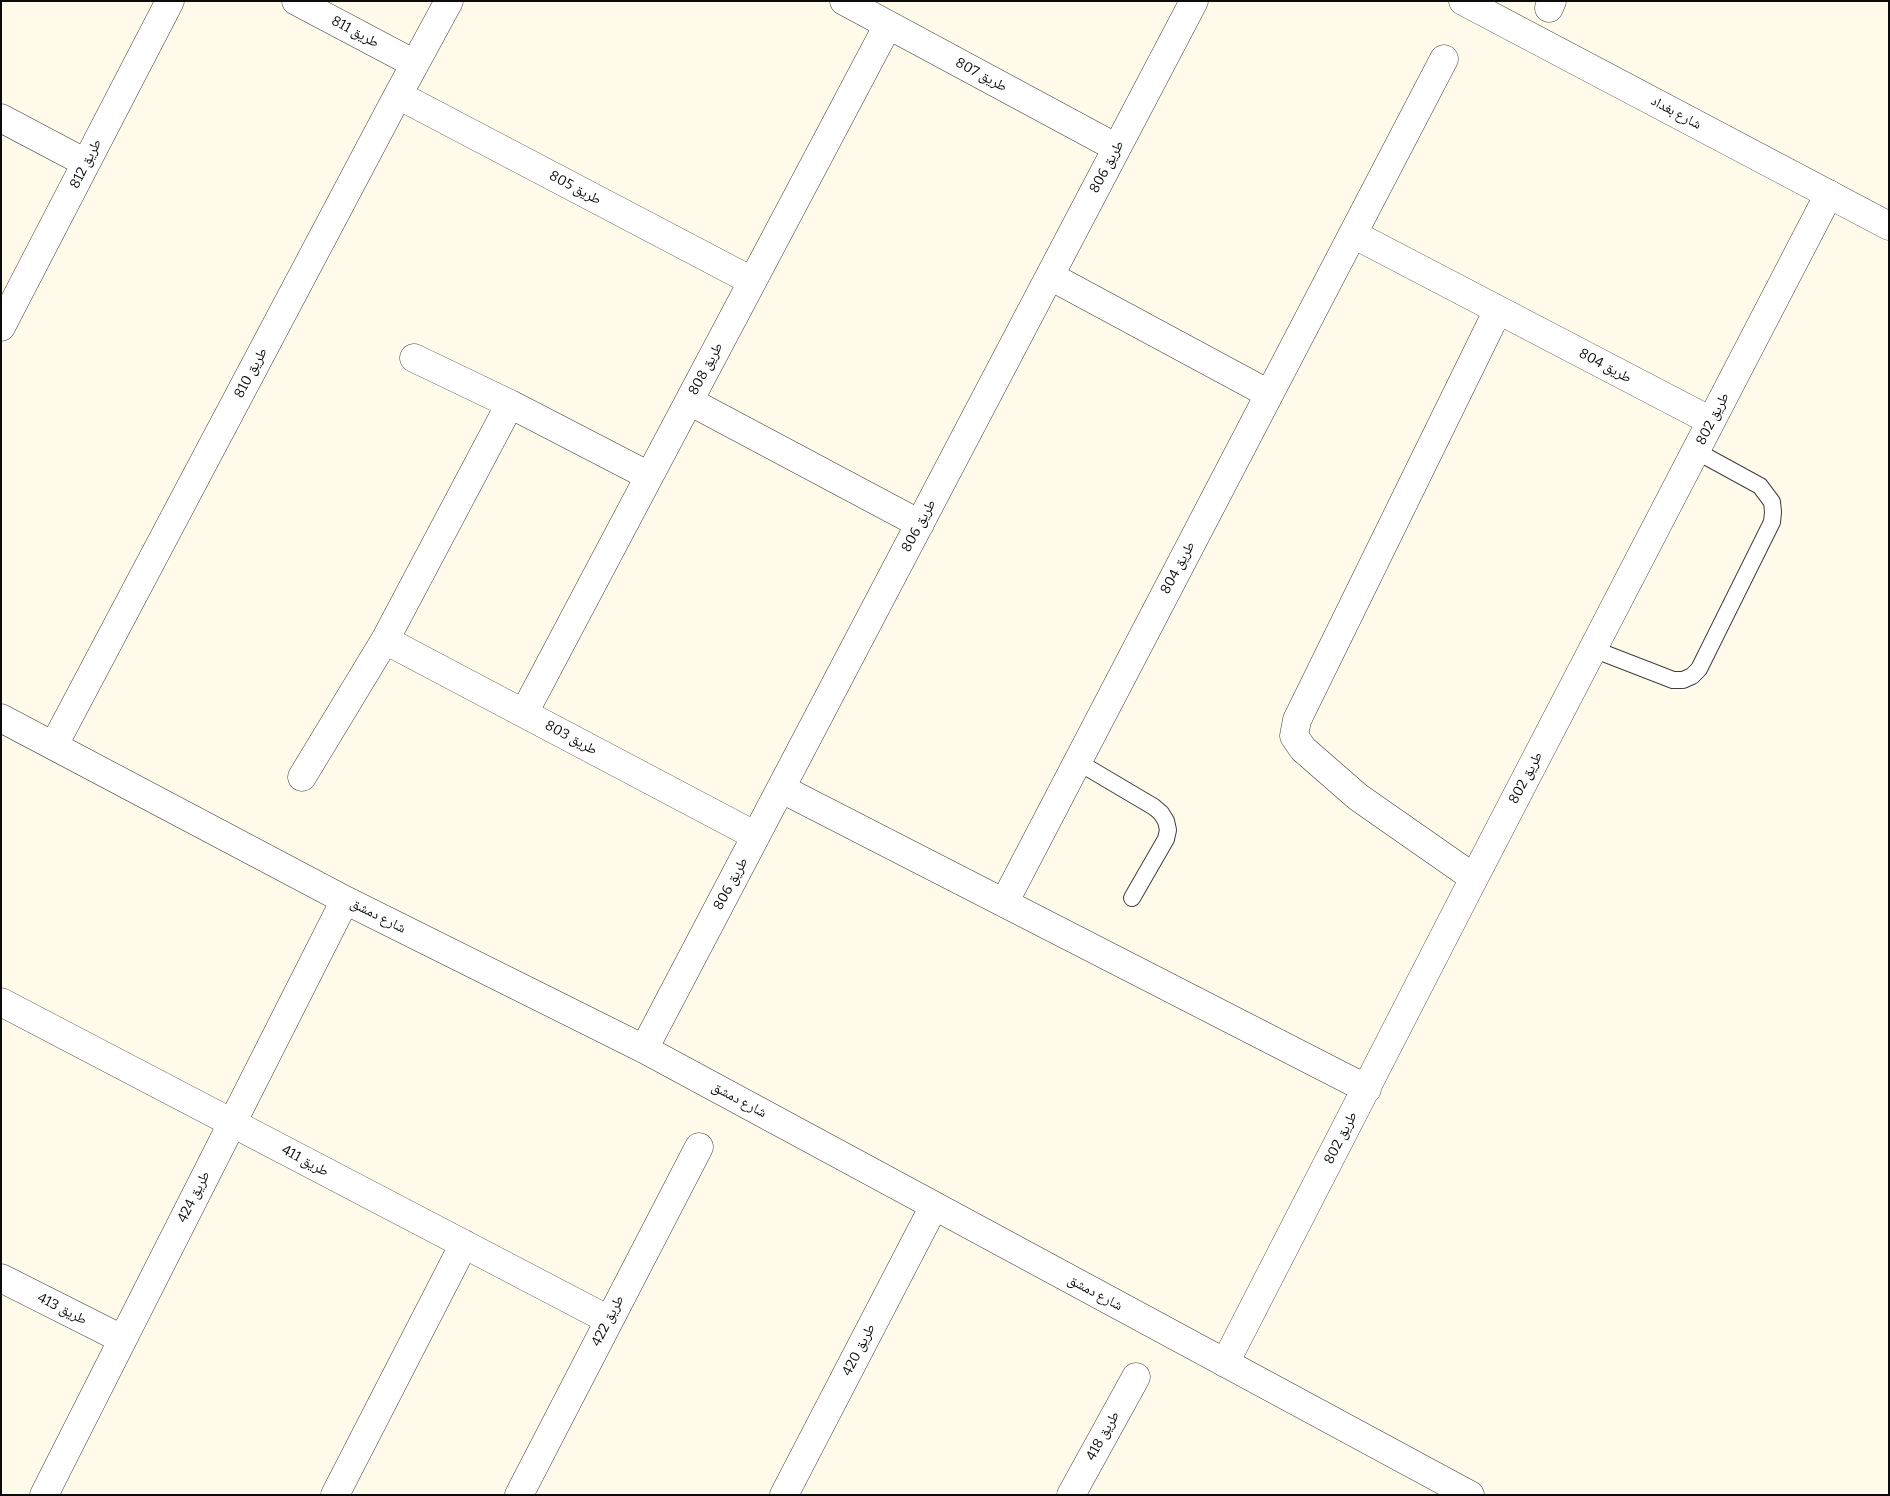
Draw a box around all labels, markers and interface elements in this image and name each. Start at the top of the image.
street label: طريق 811 [328,13,382,51]
street label: طريق 807 [952,54,1010,96]
street label: شارع بغداد [1648,93,1704,133]
street label: طريق 812 [66,136,106,192]
street label: طريق 806 [1086,138,1128,196]
street label: طريق 805 [546,167,604,209]
street label: طريق 808 [685,340,727,398]
street label: طريق 810 [231,345,271,401]
street label: طريق 804 [1576,345,1634,387]
street label: طريق 802 [1693,390,1733,448]
street label: طريق 806 [898,497,940,555]
street label: طريق 804 [1157,539,1199,597]
street label: طريق 803 [542,717,600,759]
street label: طريق 802 [1505,749,1547,807]
street label: طريق 806 [710,855,752,913]
street label: شارع دمشق [348,895,408,937]
street label: شارع دمشق [709,1079,769,1121]
street label: طريق 802 [1321,1109,1361,1167]
street label: طريق 411 [279,1142,331,1180]
street label: طريق 424 [174,1168,214,1226]
street label: شارع دمشق [1065,1272,1125,1314]
street label: طريق 413 [34,1289,90,1329]
street label: طريق 422 [588,1293,628,1349]
street label: طريق 420 [839,1321,879,1379]
street label: طريق 418 [1083,1408,1123,1464]

